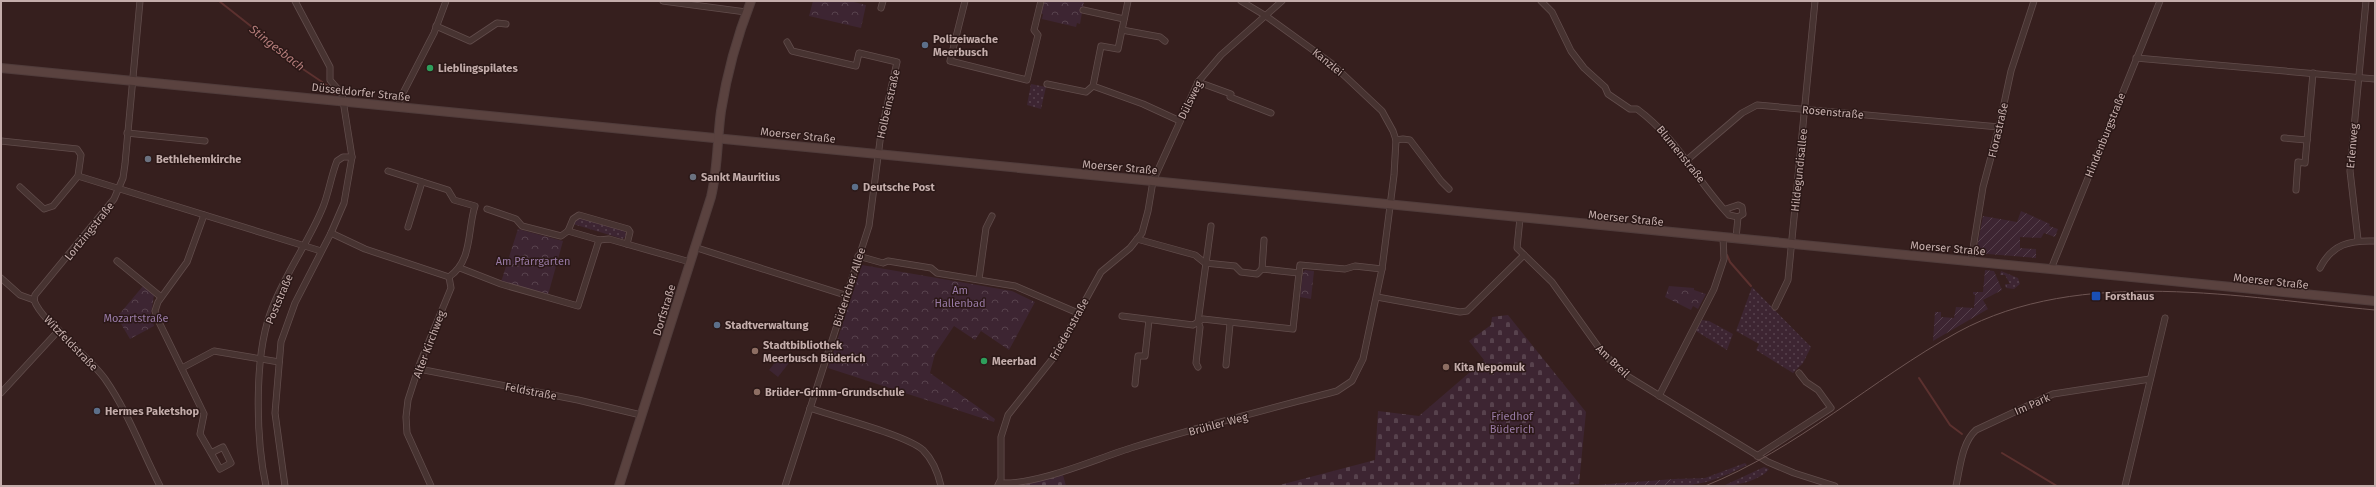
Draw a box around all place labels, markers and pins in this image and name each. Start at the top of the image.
place label: Polizeiwache Meerbusch [933,33,998,59]
marker: Polizeiwache Meerbusch [920,40,930,50]
place label: Lieblingspilates [438,62,518,75]
marker: Lieblingspilates [425,63,435,73]
place label: Bethlehemkirche [156,153,241,166]
marker: Bethlehemkirche [143,154,153,164]
place label: Sankt Mauritius [701,171,781,184]
marker: Sankt Mauritius [688,172,698,182]
place label: Deutsche Post [863,181,935,194]
marker: Deutsche Post [850,182,860,192]
marker: Forsthaus [2090,290,2102,302]
place label: Forsthaus [2105,290,2155,303]
place label: Stadtverwaltung [725,319,809,332]
marker: Stadtverwaltung [712,320,722,330]
place label: Stadtbibliothek Meerbusch Büderich [763,339,865,365]
marker: Stadtbibliothek Meerbusch Büderich [750,346,760,356]
place label: Meerbad [992,355,1036,368]
marker: Meerbad [979,356,989,366]
place label: Kita Nepomuk [1454,361,1526,374]
marker: Kita Nepomuk [1441,362,1451,372]
place label: Brüder-Grimm-Grundschule [765,386,905,399]
marker: Brüder-Grimm-Grundschule [752,387,762,397]
place label: Hermes Paketshop [105,405,199,418]
marker: Hermes Paketshop [92,406,102,416]

